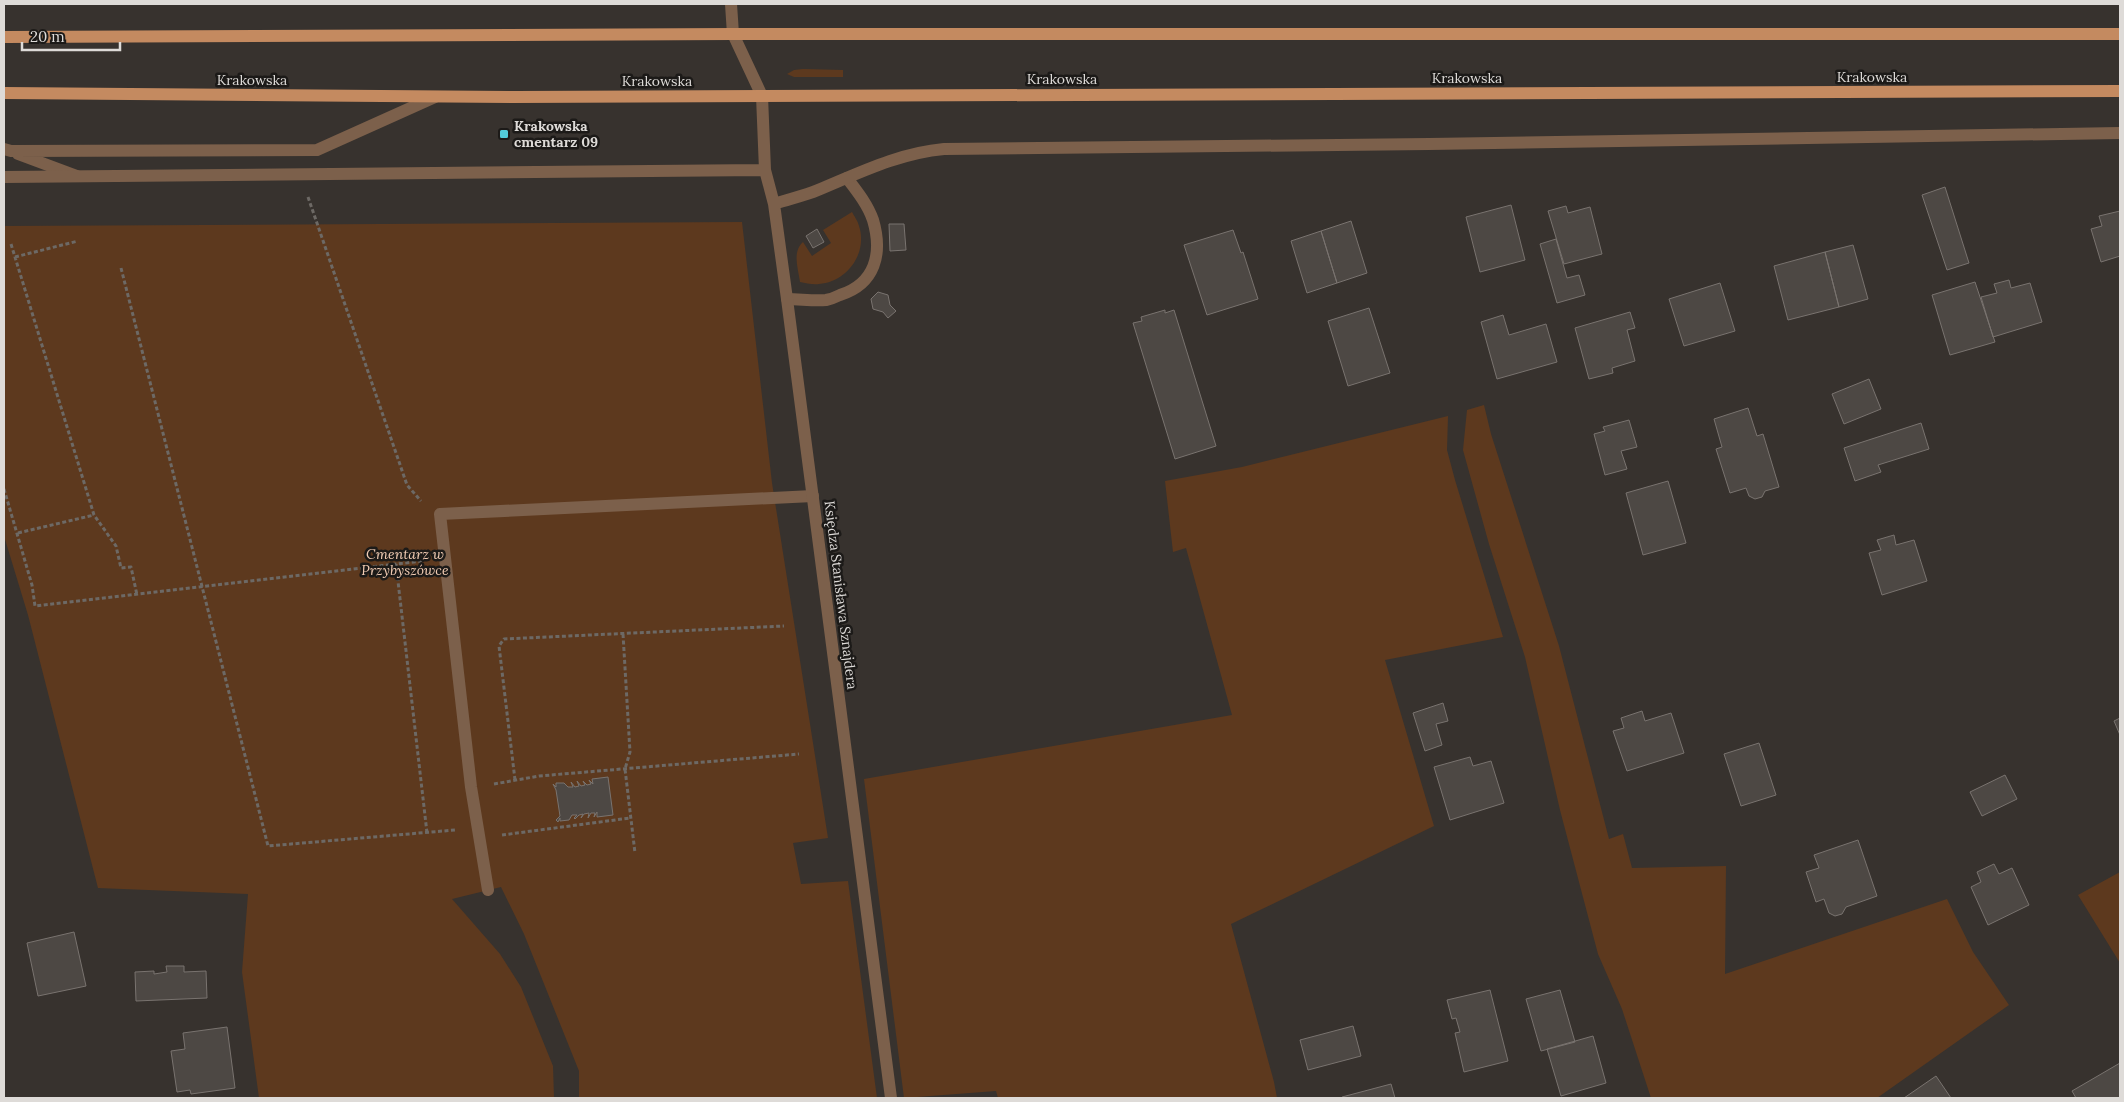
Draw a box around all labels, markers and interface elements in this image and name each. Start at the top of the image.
scale bar [22,20,120,52]
text: 20 m [30,27,65,46]
street label: Krakowska [1837,68,1907,86]
street label: Krakowska [1432,69,1502,87]
street label: Krakowska [1027,70,1097,88]
street label: Krakowska [217,71,287,89]
street label: Krakowska [622,72,692,90]
place label: Krakowska cmentarz 09 [514,117,598,151]
marker: Krakowska cmentarz 09 [498,128,510,140]
street label: Księdza Stanisława Sznajdera [820,500,862,690]
park label: Cmentarz w Przybyszówce [361,545,449,579]

